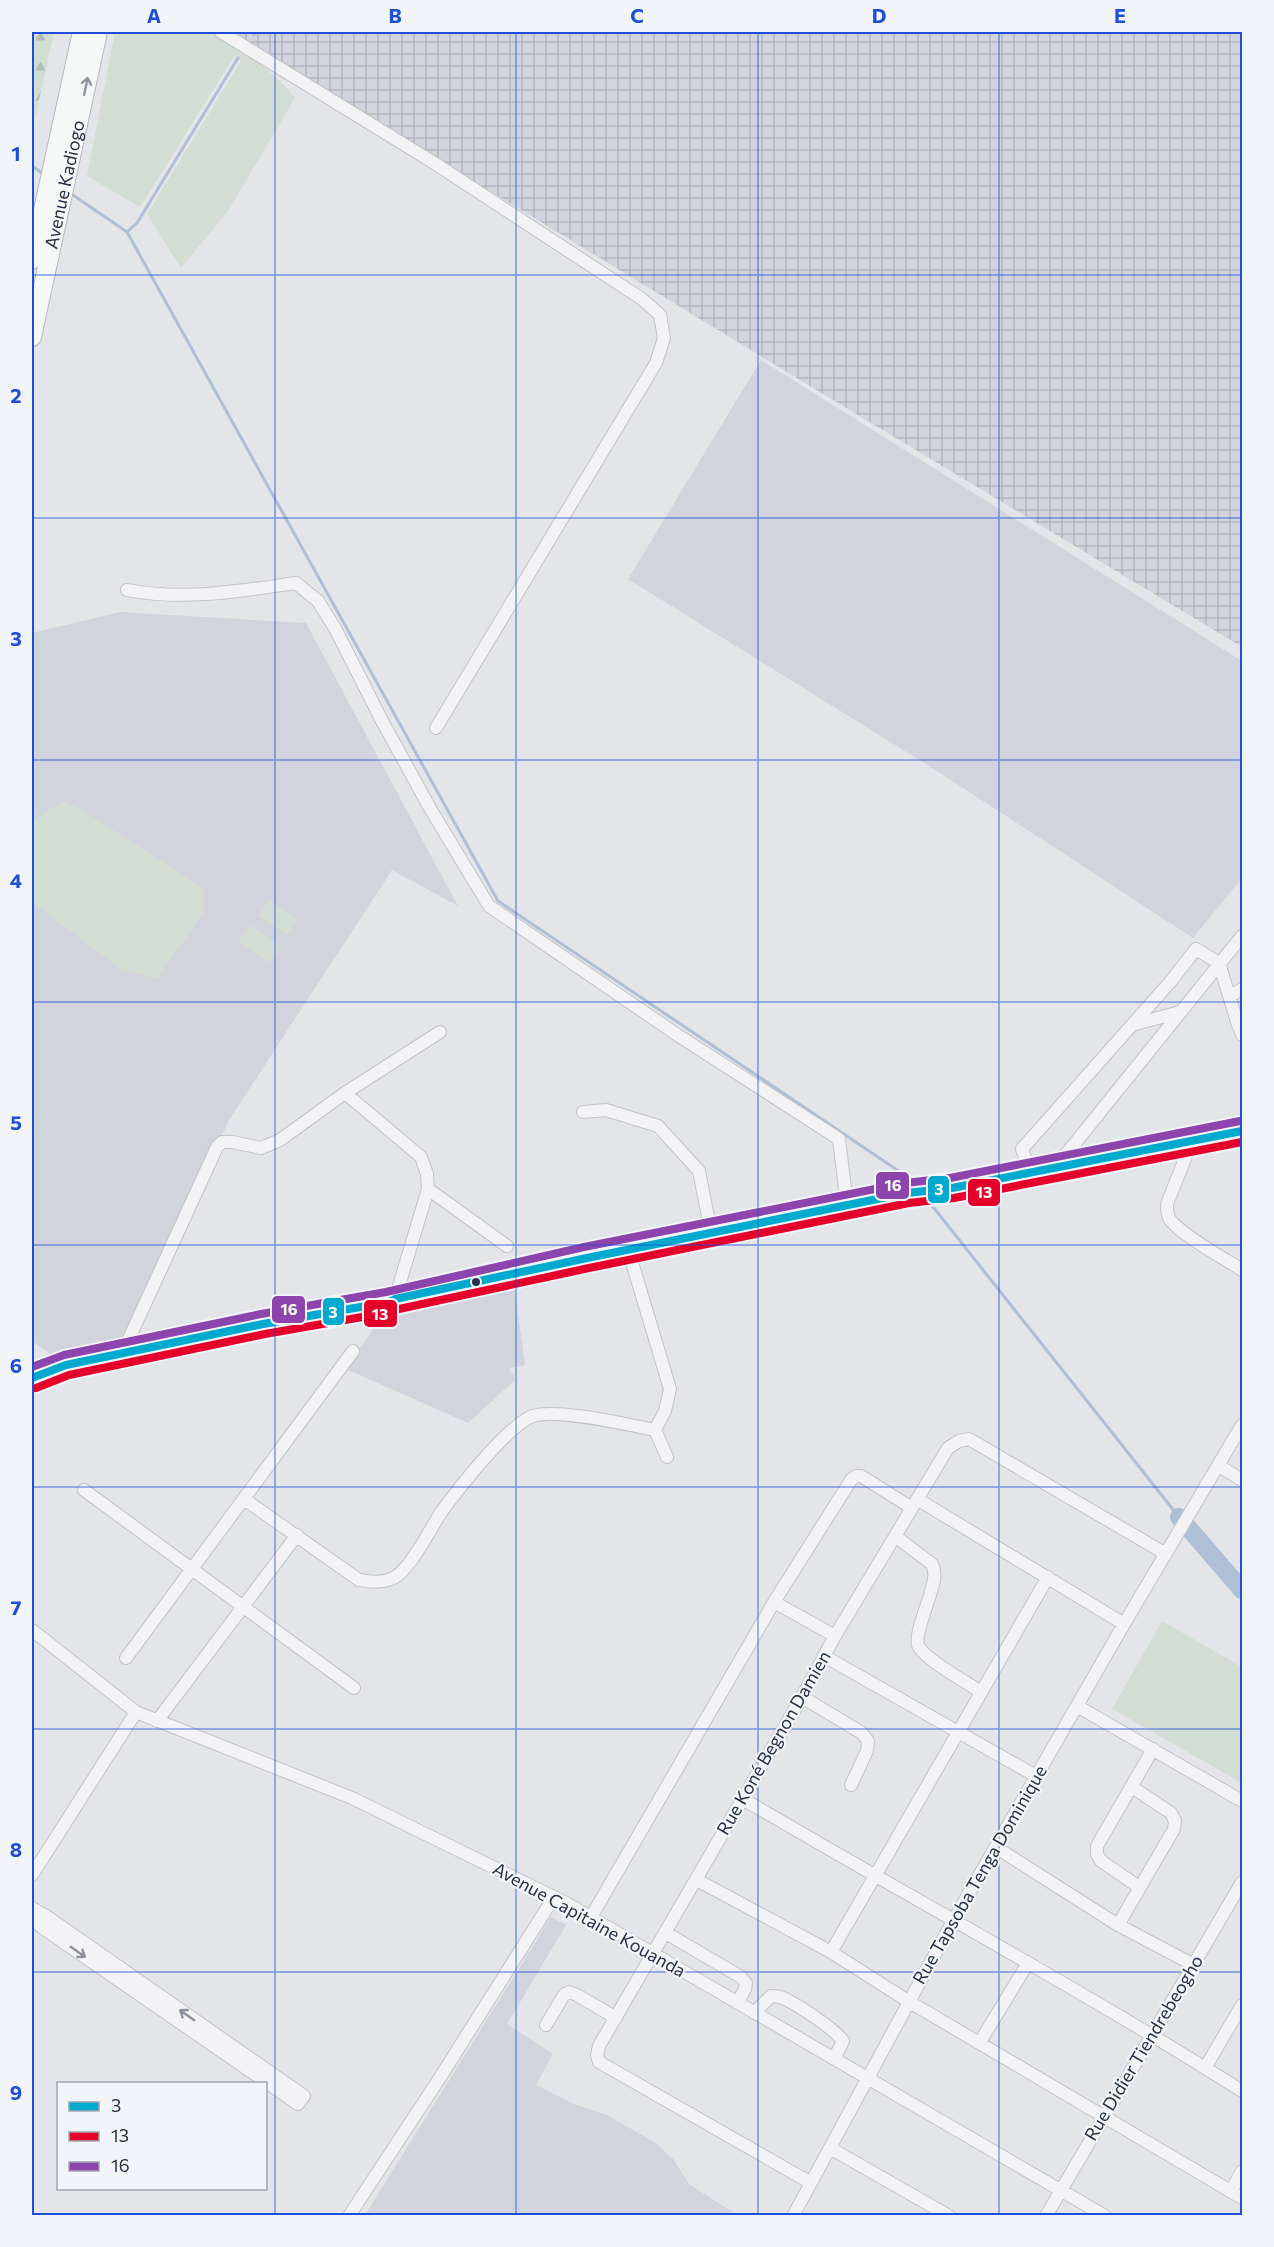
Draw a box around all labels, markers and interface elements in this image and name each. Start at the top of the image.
text: A [147,3,161,27]
text: B [388,3,402,27]
text: C [630,3,644,27]
text: D [872,3,886,27]
text: E [1114,3,1126,27]
one-way arrow [81,77,92,96]
street label: Avenue Kadiogo [39,118,89,251]
text: 1 [11,141,21,165]
text: 2 [10,383,22,407]
text: 3 [10,626,22,650]
text: 4 [10,868,22,892]
text: 5 [10,1110,22,1134]
line badge: 16 [875,1171,910,1200]
text: 16 [884,1175,902,1194]
line badge: 3 [927,1175,950,1204]
line badge: 13 [967,1178,1001,1207]
text: 3 [934,1179,944,1198]
text: 13 [976,1182,992,1201]
unlabelled marker [470,1276,482,1288]
line badge: 16 [271,1295,306,1324]
line badge: 3 [322,1297,345,1326]
text: 16 [280,1299,298,1318]
line badge: 13 [363,1299,398,1328]
text: 3 [328,1302,338,1321]
text: 13 [372,1304,388,1323]
text: 6 [10,1353,22,1377]
text: 7 [11,1595,22,1619]
street label: Rue Koné Begnon Damien [711,1647,835,1838]
street label: Rue Tapsoba Tenga Dominique [907,1761,1051,1988]
text: 8 [10,1837,22,1861]
street label: Avenue Capitaine Kouanda [489,1857,690,1981]
one-way arrow [69,1946,85,1958]
street label: Rue Didier Tiendrebeogho [1079,1951,1207,2144]
one-way arrow [179,2009,195,2021]
text: 9 [10,2080,22,2104]
legend [57,2082,267,2190]
text: 3 [111,2094,121,2116]
text: 13 [111,2124,129,2146]
text: 16 [111,2154,130,2176]

